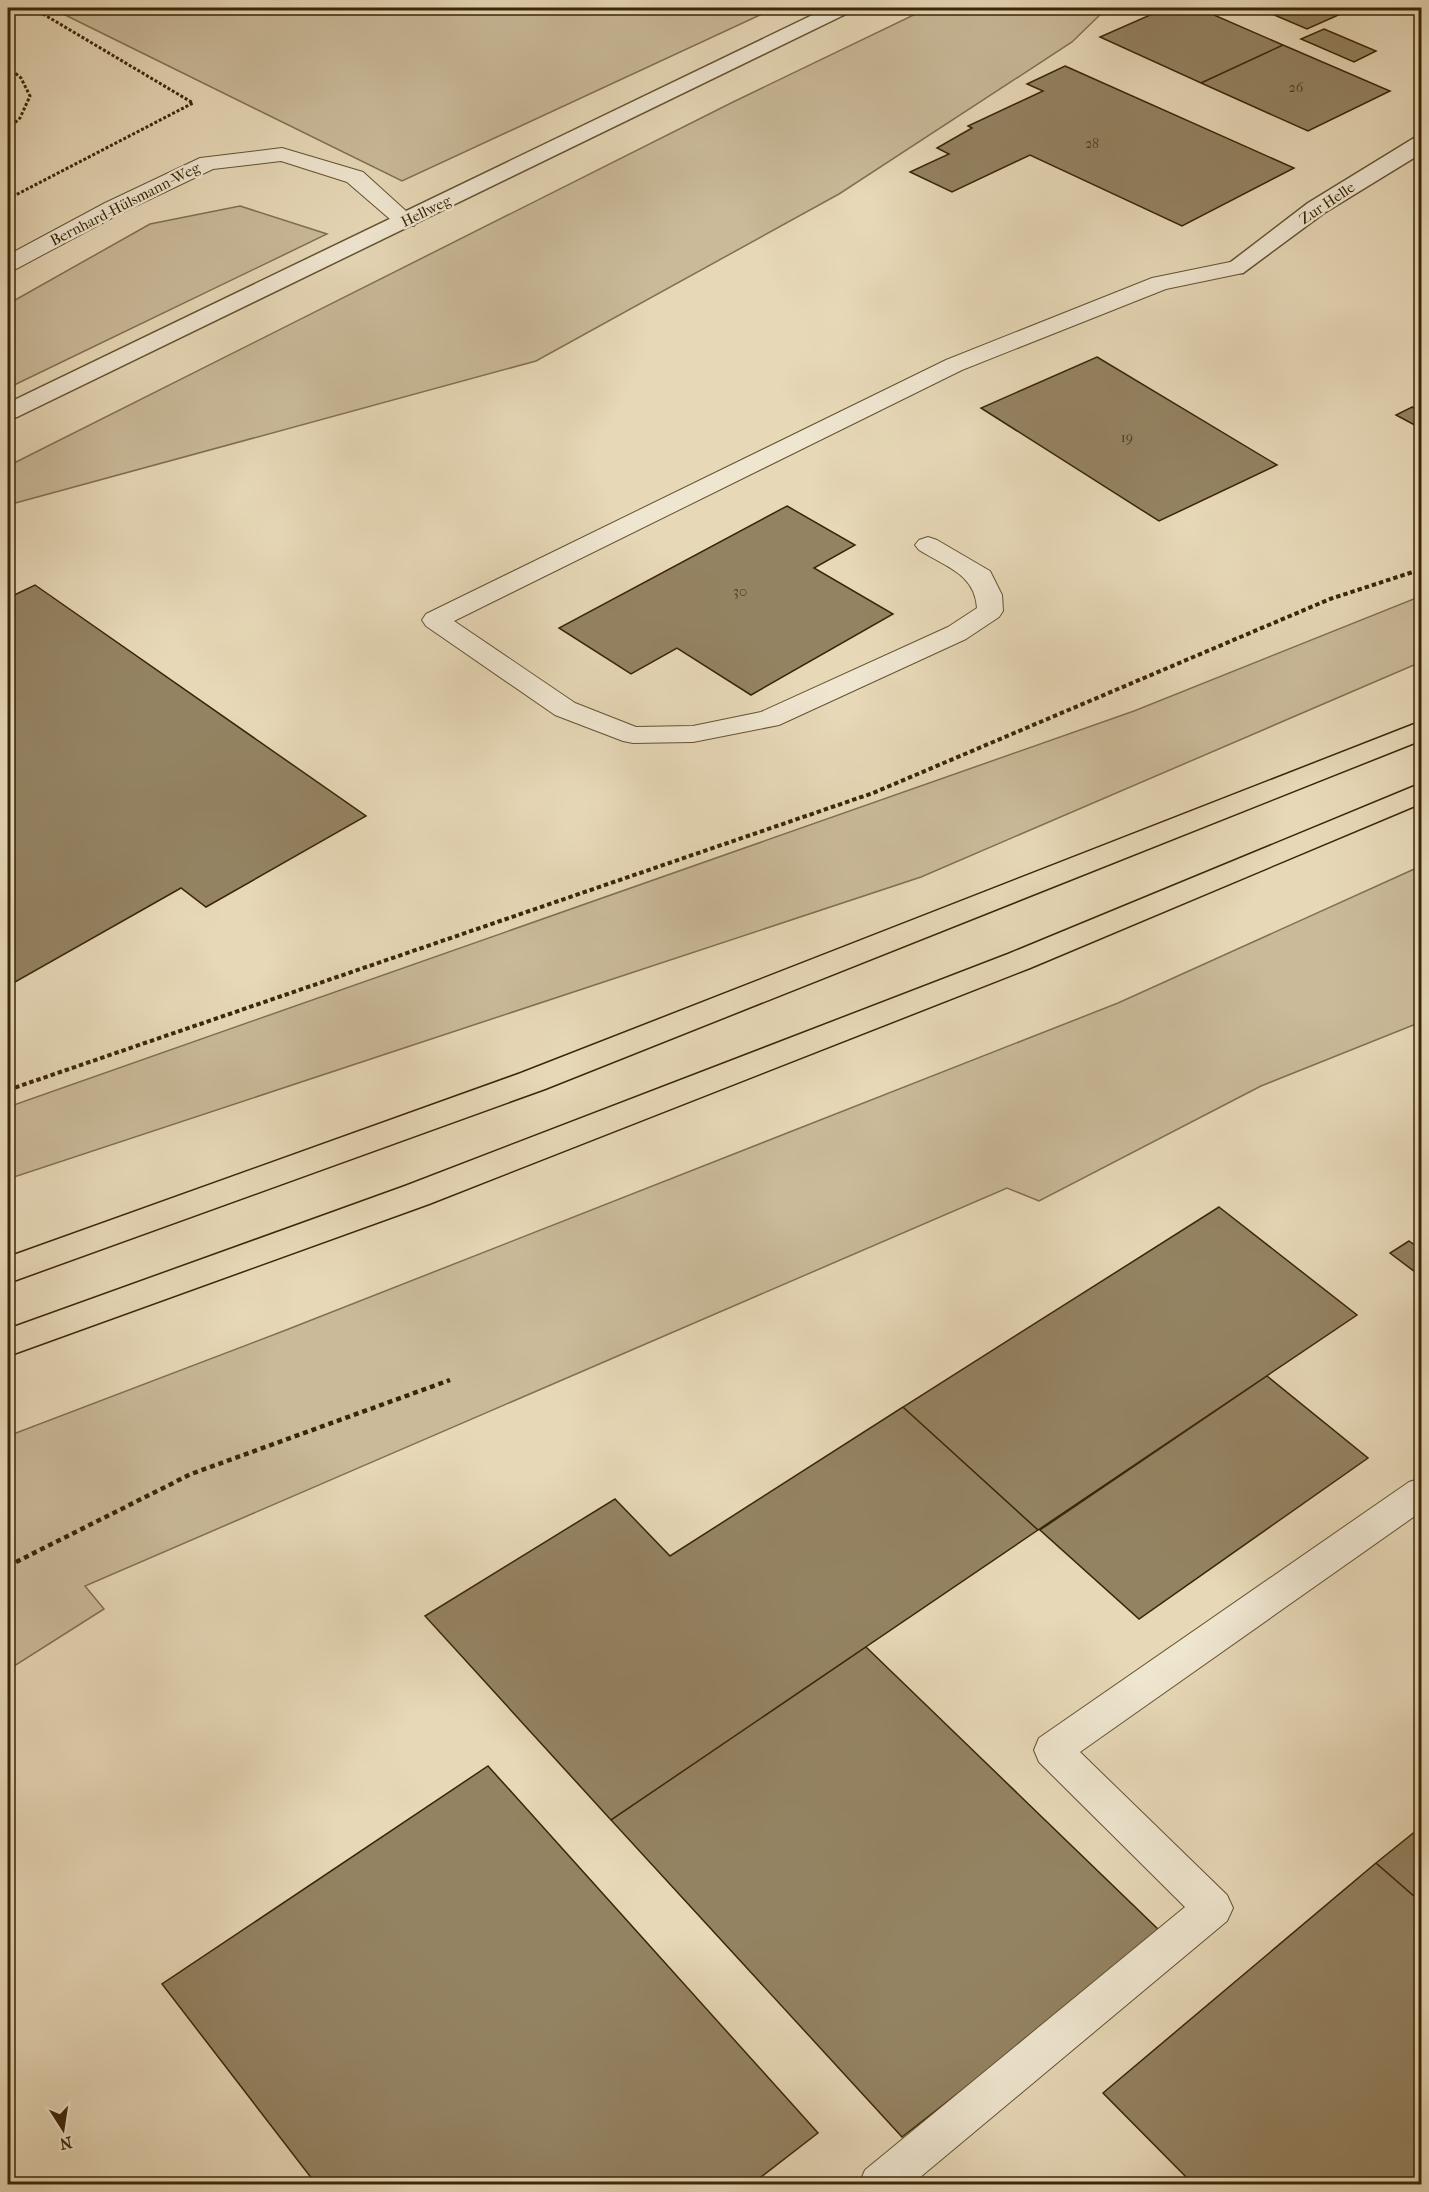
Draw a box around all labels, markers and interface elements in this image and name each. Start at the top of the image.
house number: 26 [1289,79,1304,96]
house number: 28 [1085,135,1099,152]
street label: Bernhard-Hülsmann-Weg [47,158,204,250]
street label: Zur Helle [1296,178,1359,228]
street label: Hellweg [398,191,455,231]
house number: 19 [1121,429,1133,446]
house number: 30 [733,582,747,600]
north arrow [33,2099,93,2159]
text: N [57,2133,74,2154]

